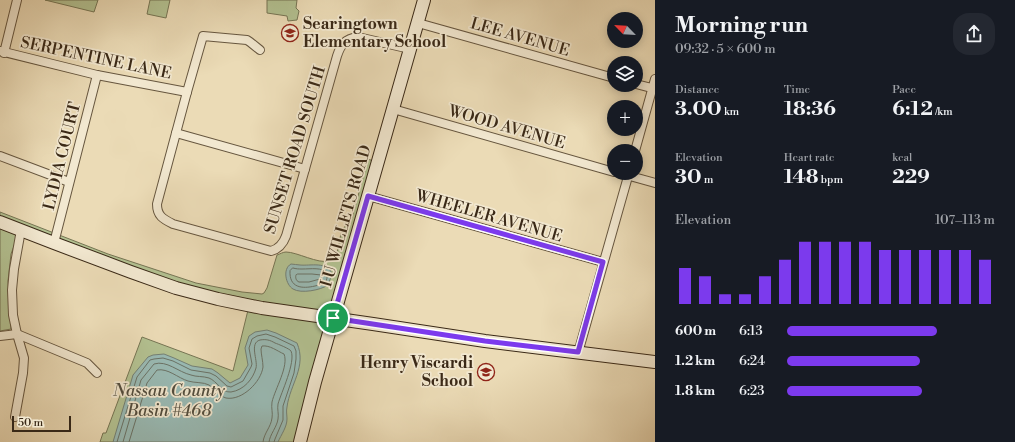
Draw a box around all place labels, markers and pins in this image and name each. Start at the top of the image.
place label: Searingtown Elementary School [303,14,447,52]
school or university icon: Searingtown Elementary School [280,23,300,43]
pin [316,301,350,335]
place label: Henry Viscardi School [360,353,474,391]
school or university icon: Henry Viscardi School [476,362,496,382]

